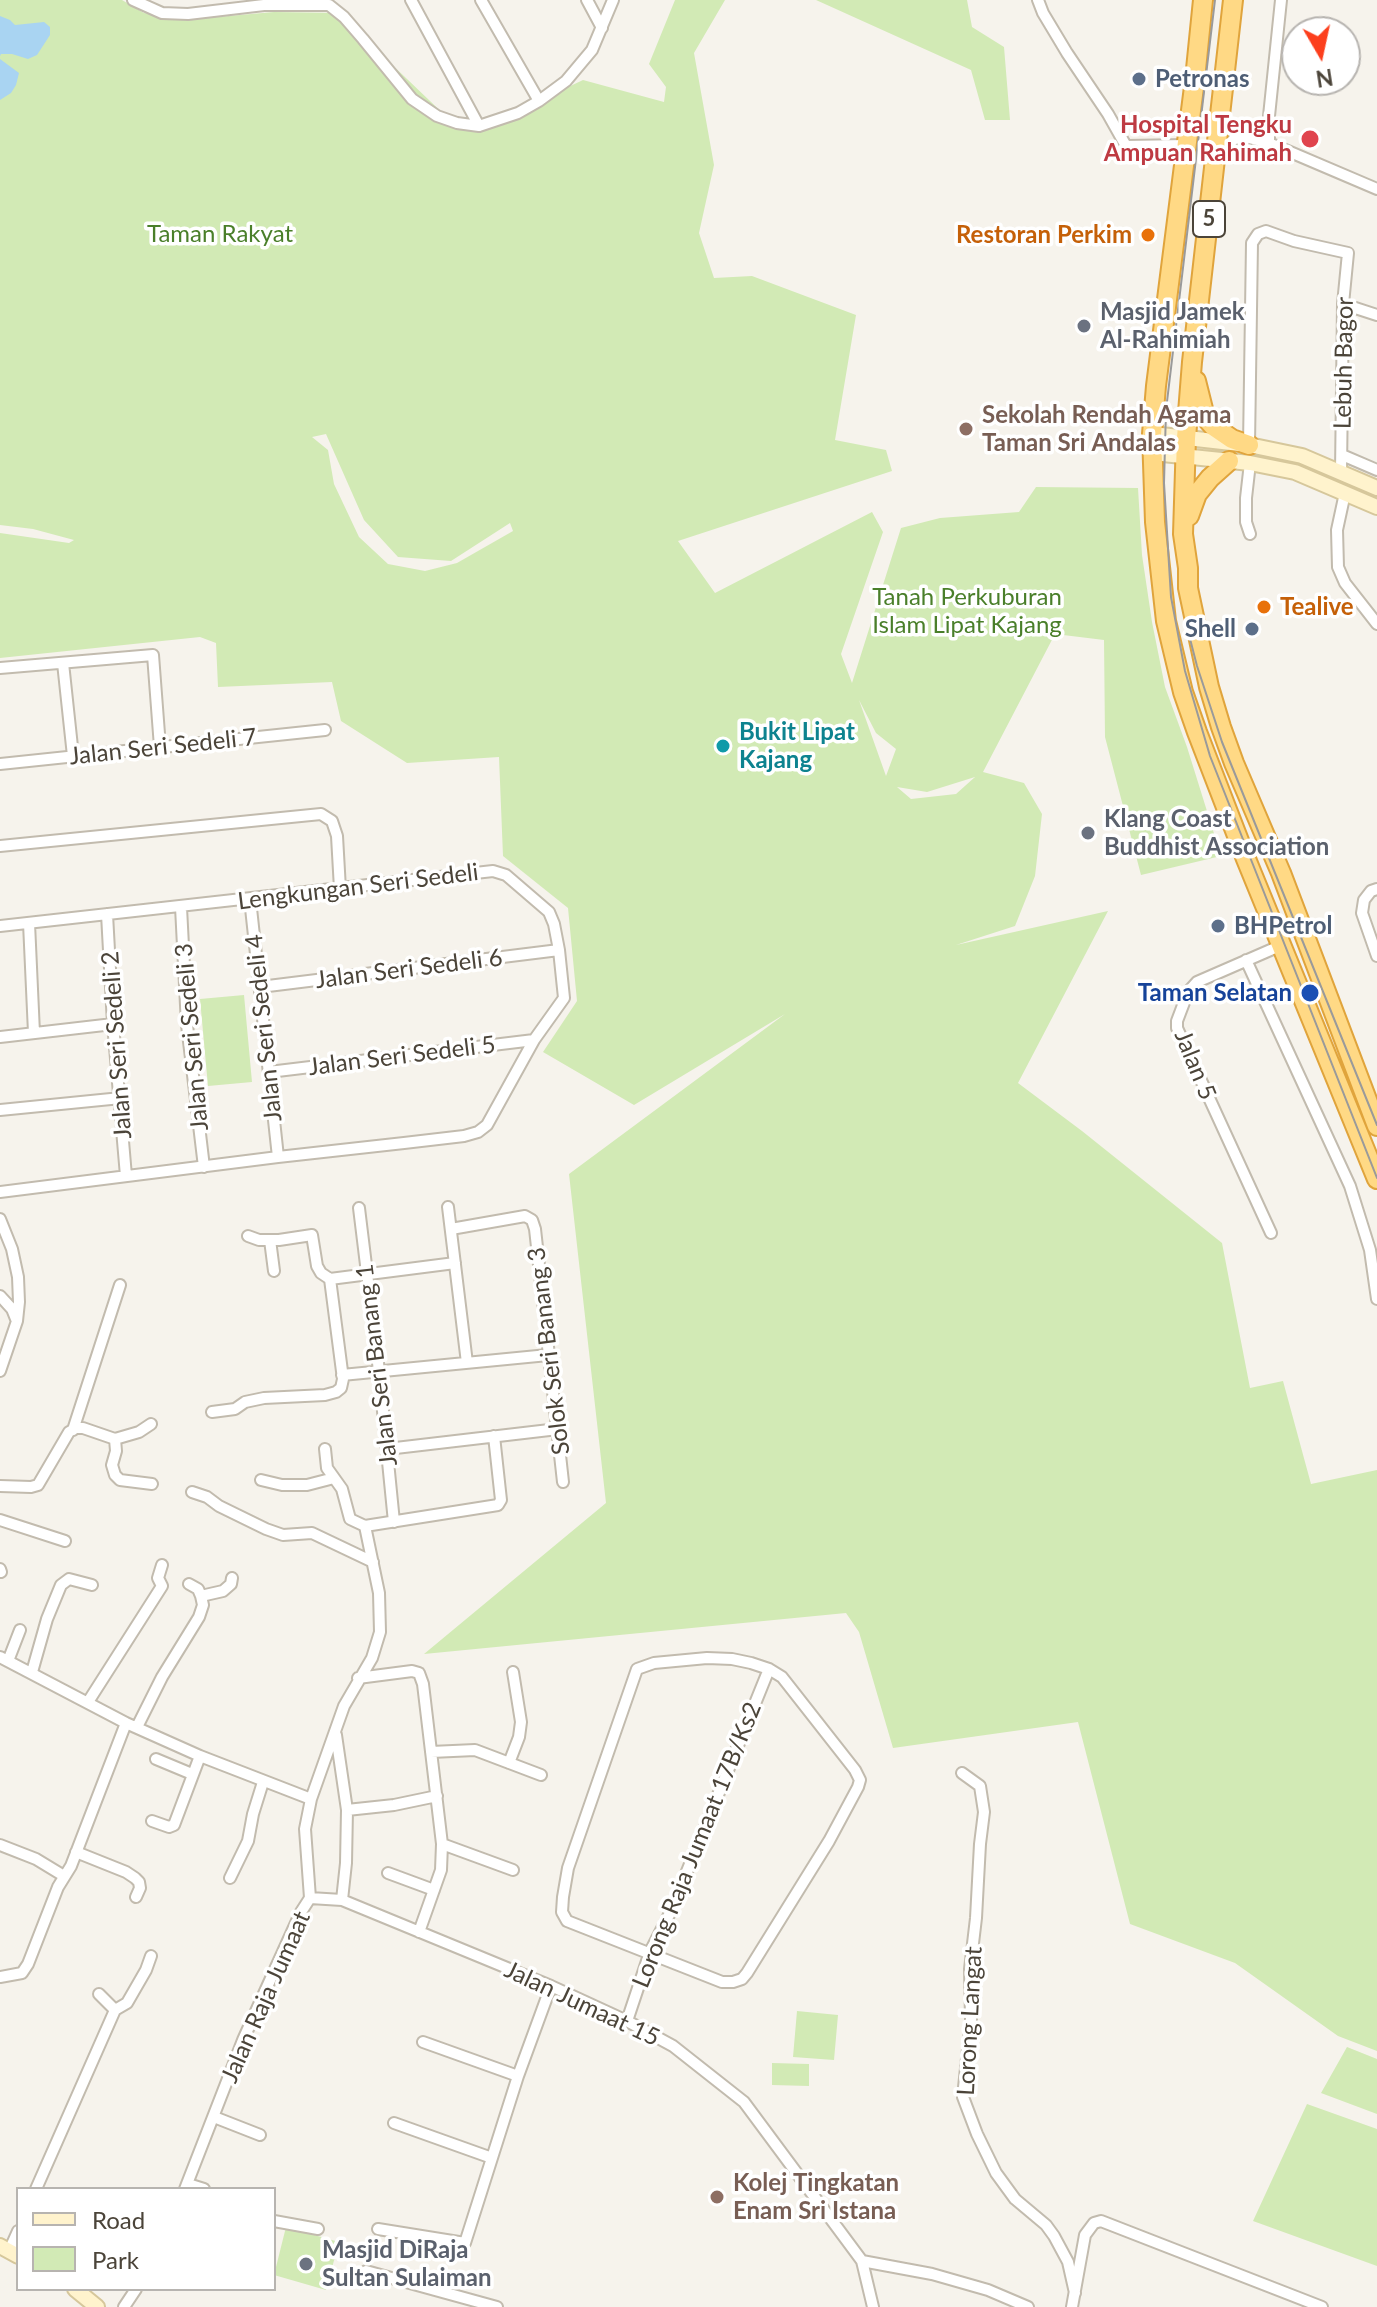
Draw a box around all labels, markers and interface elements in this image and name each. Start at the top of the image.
north arrow [1281,16,1361,96]
text: N [1314,64,1335,93]
place label: Petronas [1155,65,1250,93]
marker: Petronas [1130,70,1148,88]
place label: Hospital Tengku Ampuan Rahimah [1104,111,1292,167]
marker: Hospital Tengku Ampuan Rahimah [1299,128,1321,150]
road number: 5 [1193,201,1225,237]
park label: Taman Rakyat [147,220,293,248]
place label: Restoran Perkim [956,221,1132,249]
marker: Restoran Perkim [1139,226,1157,244]
street label: Lebuh Bagor [1328,297,1360,429]
place label: Masjid Jamek Al-Rahimiah [1100,298,1245,354]
marker: Masjid Jamek Al-Rahimiah [1075,317,1093,335]
place label: Sekolah Rendah Agama Taman Sri Andalas [982,401,1231,457]
marker: Sekolah Rendah Agama Taman Sri Andalas [957,420,975,438]
park label: Tanah Perkuburan Islam Lipat Kajang [872,583,1062,639]
place label: Tealive [1280,593,1354,621]
marker: Tealive [1255,598,1273,616]
place label: Shell [1185,615,1236,643]
marker: Shell [1243,620,1261,638]
place label: Bukit Lipat Kajang [739,718,855,774]
street label: Jalan Seri Sedeli 7 [68,723,258,771]
marker: Bukit Lipat Kajang [714,737,732,755]
place label: Klang Coast Buddhist Association [1104,805,1329,861]
marker: Klang Coast Buddhist Association [1079,824,1097,842]
street label: Lengkungan Seri Sedeli [236,858,480,916]
place label: BHPetrol [1234,912,1333,940]
marker: BHPetrol [1209,917,1227,935]
street label: Jalan Seri Sedeli 4 [240,933,288,1123]
street label: Jalan Seri Sedeli 3 [169,942,215,1132]
street label: Jalan Seri Sedeli 6 [314,943,504,995]
street label: Jalan Seri Sedeli 2 [96,950,138,1140]
place label: Taman Selatan [1138,979,1292,1007]
marker: Taman Selatan [1299,982,1321,1004]
street label: Jalan 5 [1168,1026,1222,1104]
street label: Jalan Seri Sedeli 5 [307,1030,497,1082]
street label: Solok Seri Banang 3 [522,1246,576,1456]
street label: Jalan Seri Banang 1 [350,1262,404,1468]
street label: Lorong Raja Jumaat 17B/Ks2 [626,1698,768,1992]
street label: Jalan Raja Jumaat [215,1907,317,2087]
street label: Lorong Langat [952,1946,988,2096]
street label: Jalan Jumaat 15 [500,1955,664,2053]
place label: Kolej Tingkatan Enam Sri Istana [733,2169,899,2225]
legend [16,2187,276,2291]
marker: Kolej Tingkatan Enam Sri Istana [708,2188,726,2206]
text: Road [92,2205,145,2234]
place label: Masjid DiRaja Sultan Sulaiman [322,2236,491,2292]
text: Park [92,2245,139,2274]
marker: Masjid DiRaja Sultan Sulaiman [297,2255,315,2273]

